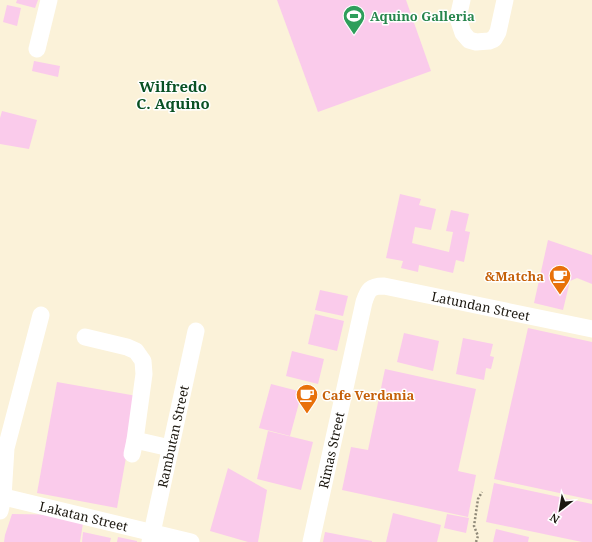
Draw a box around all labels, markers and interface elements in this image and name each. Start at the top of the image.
sports icon: Aquino Galleria [341,3,367,36]
place label: Aquino Galleria [370,7,475,25]
district label: Wilfredo C. Aquino [136,76,210,113]
cafe icon: &Matcha [547,263,573,296]
place label: &Matcha [485,267,544,285]
street label: Latundan Street [430,287,532,325]
cafe icon: Cafe Verdania [294,382,320,415]
street label: Rambutan Street [153,383,193,489]
place label: Cafe Verdania [322,386,415,404]
street label: Rimas Street [314,410,349,490]
north arrow [540,490,580,530]
street label: Lakatan Street [38,497,130,536]
text: N [547,510,562,528]

